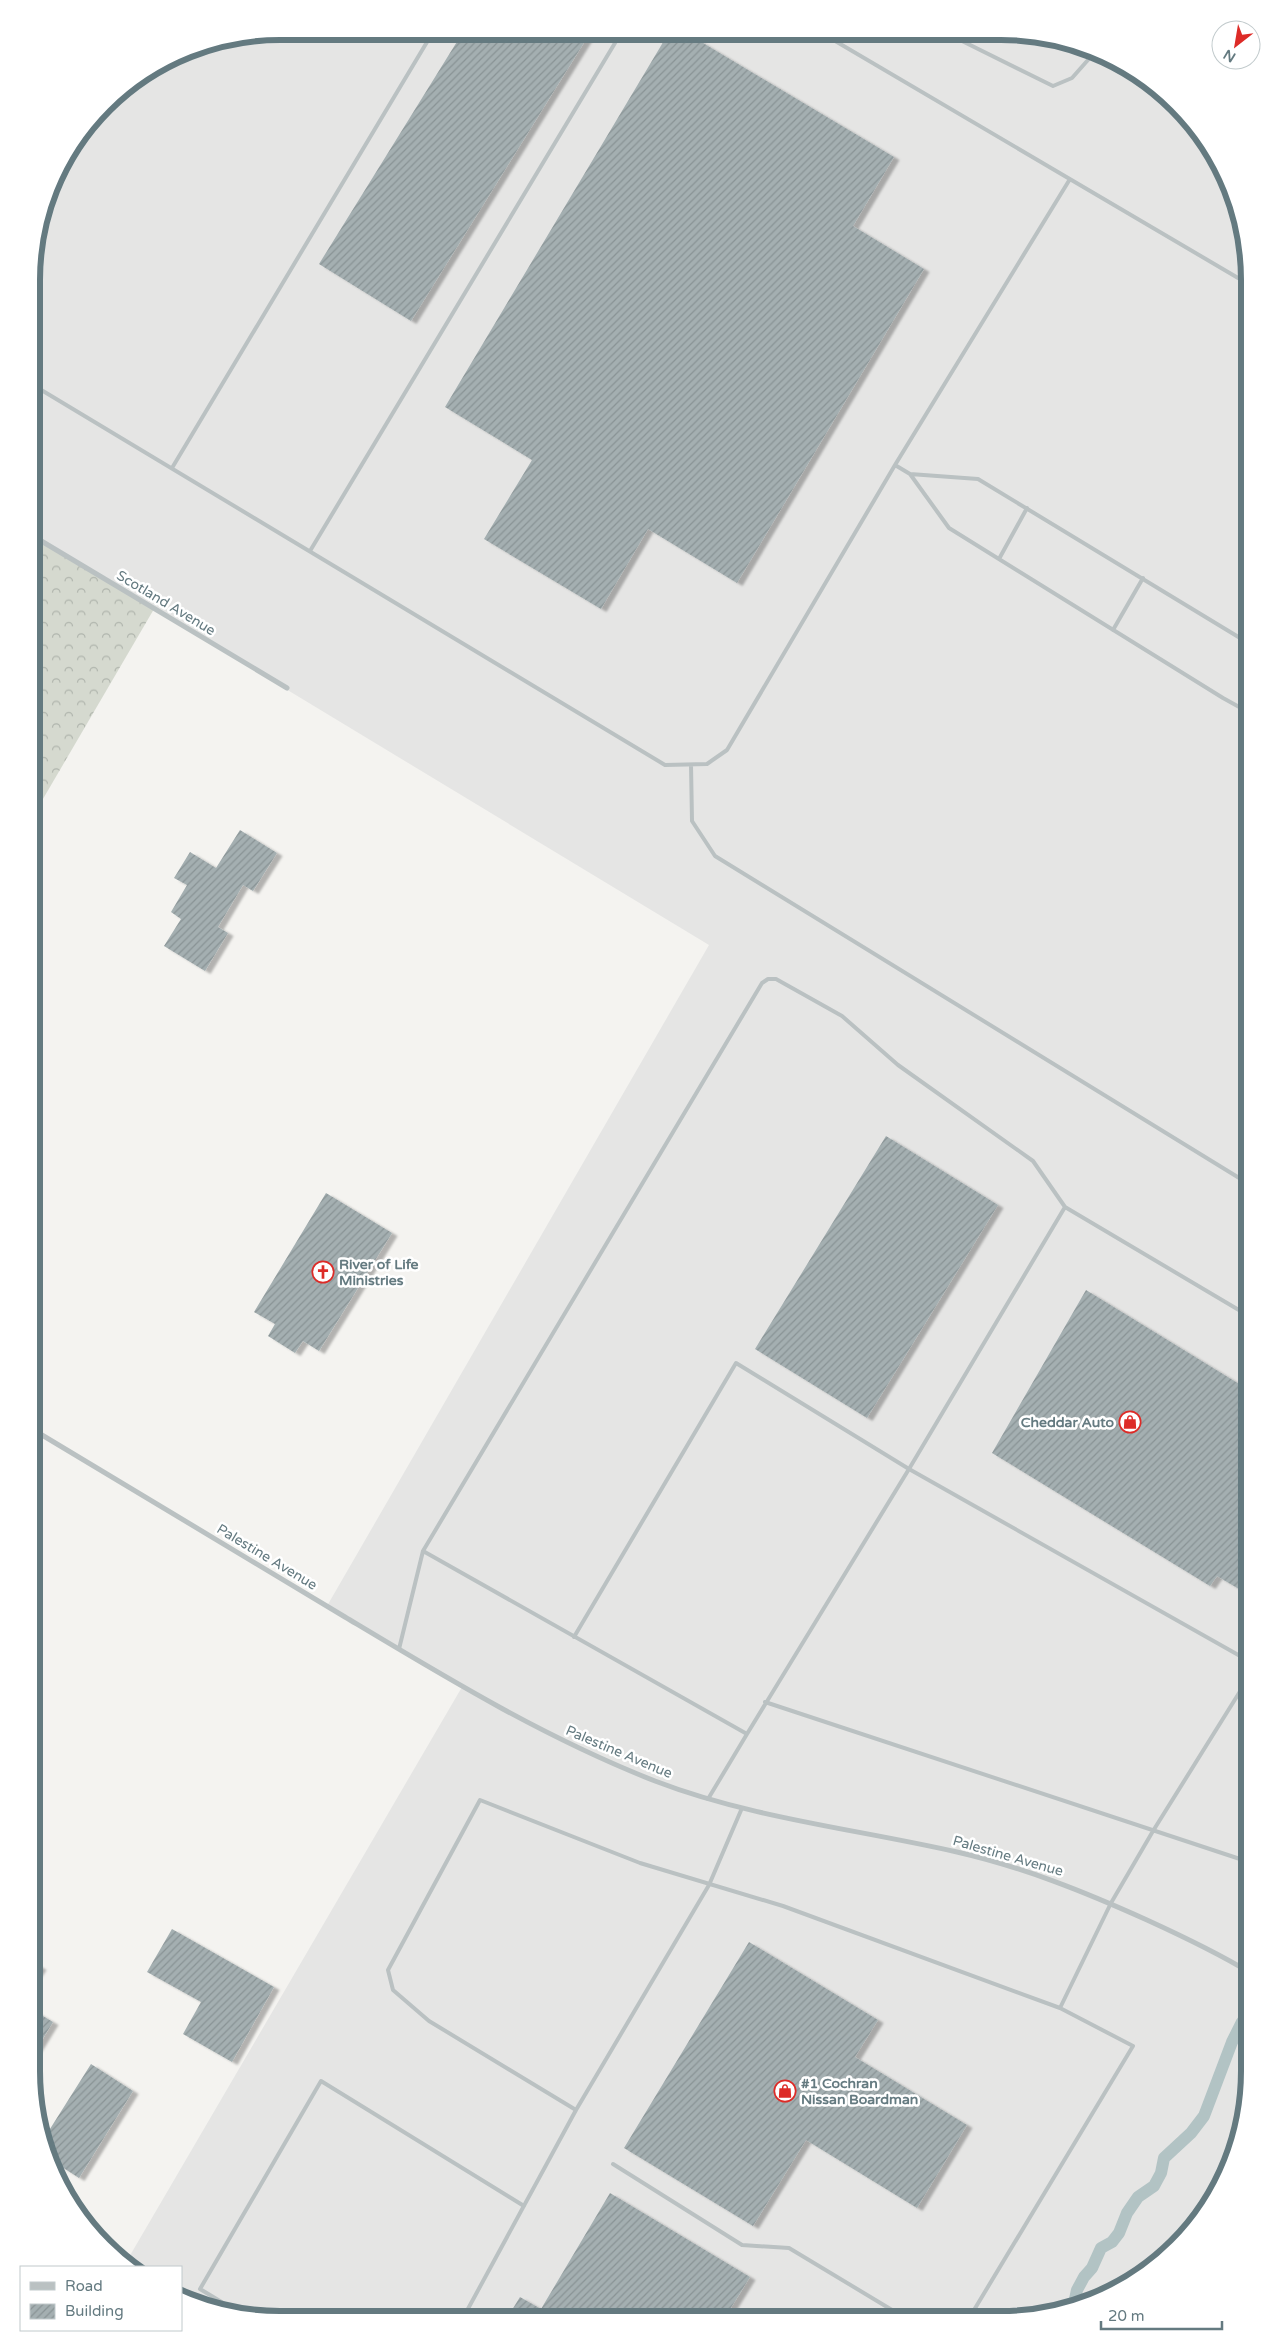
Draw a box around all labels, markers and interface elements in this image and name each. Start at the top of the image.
north arrow [1211,20,1261,70]
text: N [1220,46,1239,66]
street label: Scotland Avenue [113,567,219,639]
place label: River of Life Ministries [339,1256,419,1289]
church icon: River of Life Ministries [311,1260,335,1284]
shop icon: Cheddar Auto [1118,1410,1142,1434]
place label: Cheddar Auto [1021,1414,1114,1431]
street label: Palestine Avenue [214,1520,320,1594]
street label: Palestine Avenue [563,1722,675,1782]
street label: Palestine Avenue [951,1832,1065,1880]
place label: #1 Cochran Nissan Boardman [801,2075,918,2108]
shop icon: #1 Cochran Nissan Boardman [773,2079,797,2103]
legend [20,2266,182,2331]
text: Road [65,2277,103,2295]
scale bar [1101,2298,1222,2330]
text: Building [65,2302,124,2320]
text: 20 m [1108,2307,1145,2325]

